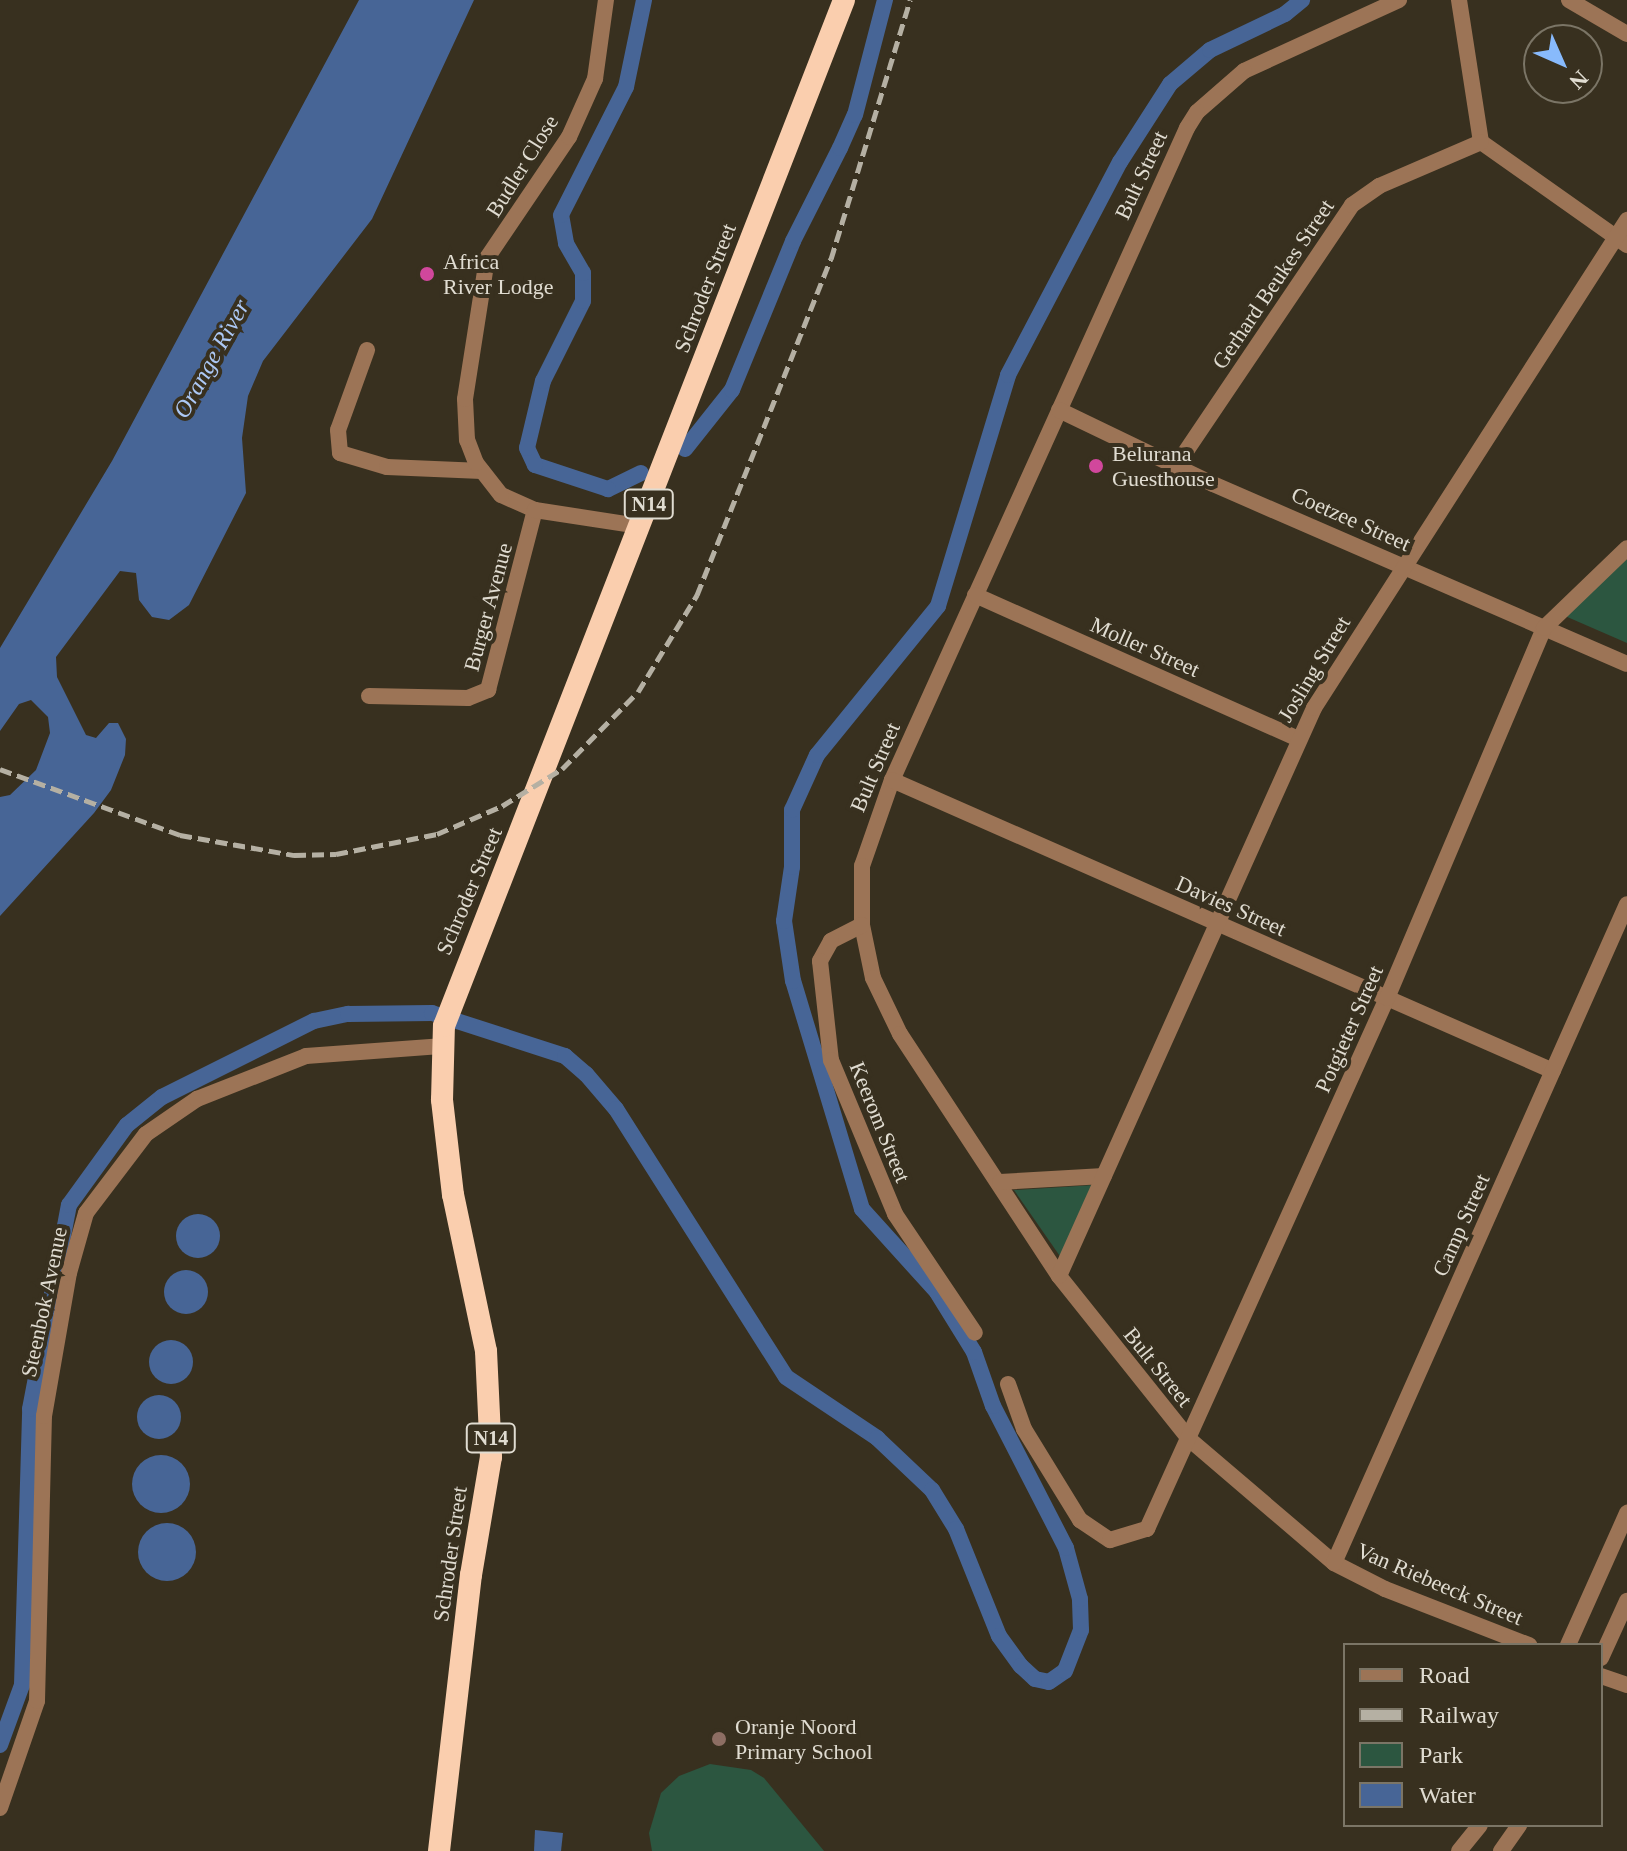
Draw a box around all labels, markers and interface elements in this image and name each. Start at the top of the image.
north arrow [1523,24,1603,104]
text: N [1564,65,1593,94]
street label: Budler Close [480,110,564,222]
street label: Bult Street [1109,127,1173,223]
street label: Gerhard Beukes Street [1206,194,1340,374]
street label: Schroder Street [668,220,742,356]
place label: Africa River Lodge [443,248,554,300]
marker: Africa River Lodge [418,265,436,283]
water label: Orange River [168,295,256,423]
place label: Belurana Guesthouse [1112,440,1215,492]
marker: Belurana Guesthouse [1087,457,1105,475]
street label: Coetzee Street [1287,481,1415,557]
road number: N14 [623,488,675,520]
street label: Burger Avenue [458,539,518,675]
street label: Moller Street [1086,611,1204,683]
street label: Josling Street [1272,611,1356,727]
street label: Bult Street [844,718,906,816]
street label: Schroder Street [430,823,508,959]
street label: Davies Street [1172,870,1290,942]
street label: Potgieter Street [1309,961,1389,1097]
street label: Keerom Street [844,1058,916,1186]
street label: Camp Street [1427,1170,1495,1280]
street label: Steenbok Avenue [15,1224,73,1380]
street label: Bult Street [1118,1322,1198,1412]
road number: N14 [465,1422,517,1454]
street label: Schroder Street [427,1485,473,1623]
street label: Van Riebeeck Street [1353,1537,1527,1631]
legend [1343,1643,1603,1827]
text: Road [1419,1662,1470,1688]
text: Railway [1419,1702,1499,1728]
place label: Oranje Noord Primary School [735,1713,872,1764]
marker: Oranje Noord Primary School [710,1730,728,1748]
text: Park [1419,1742,1463,1768]
text: Water [1419,1782,1476,1808]

